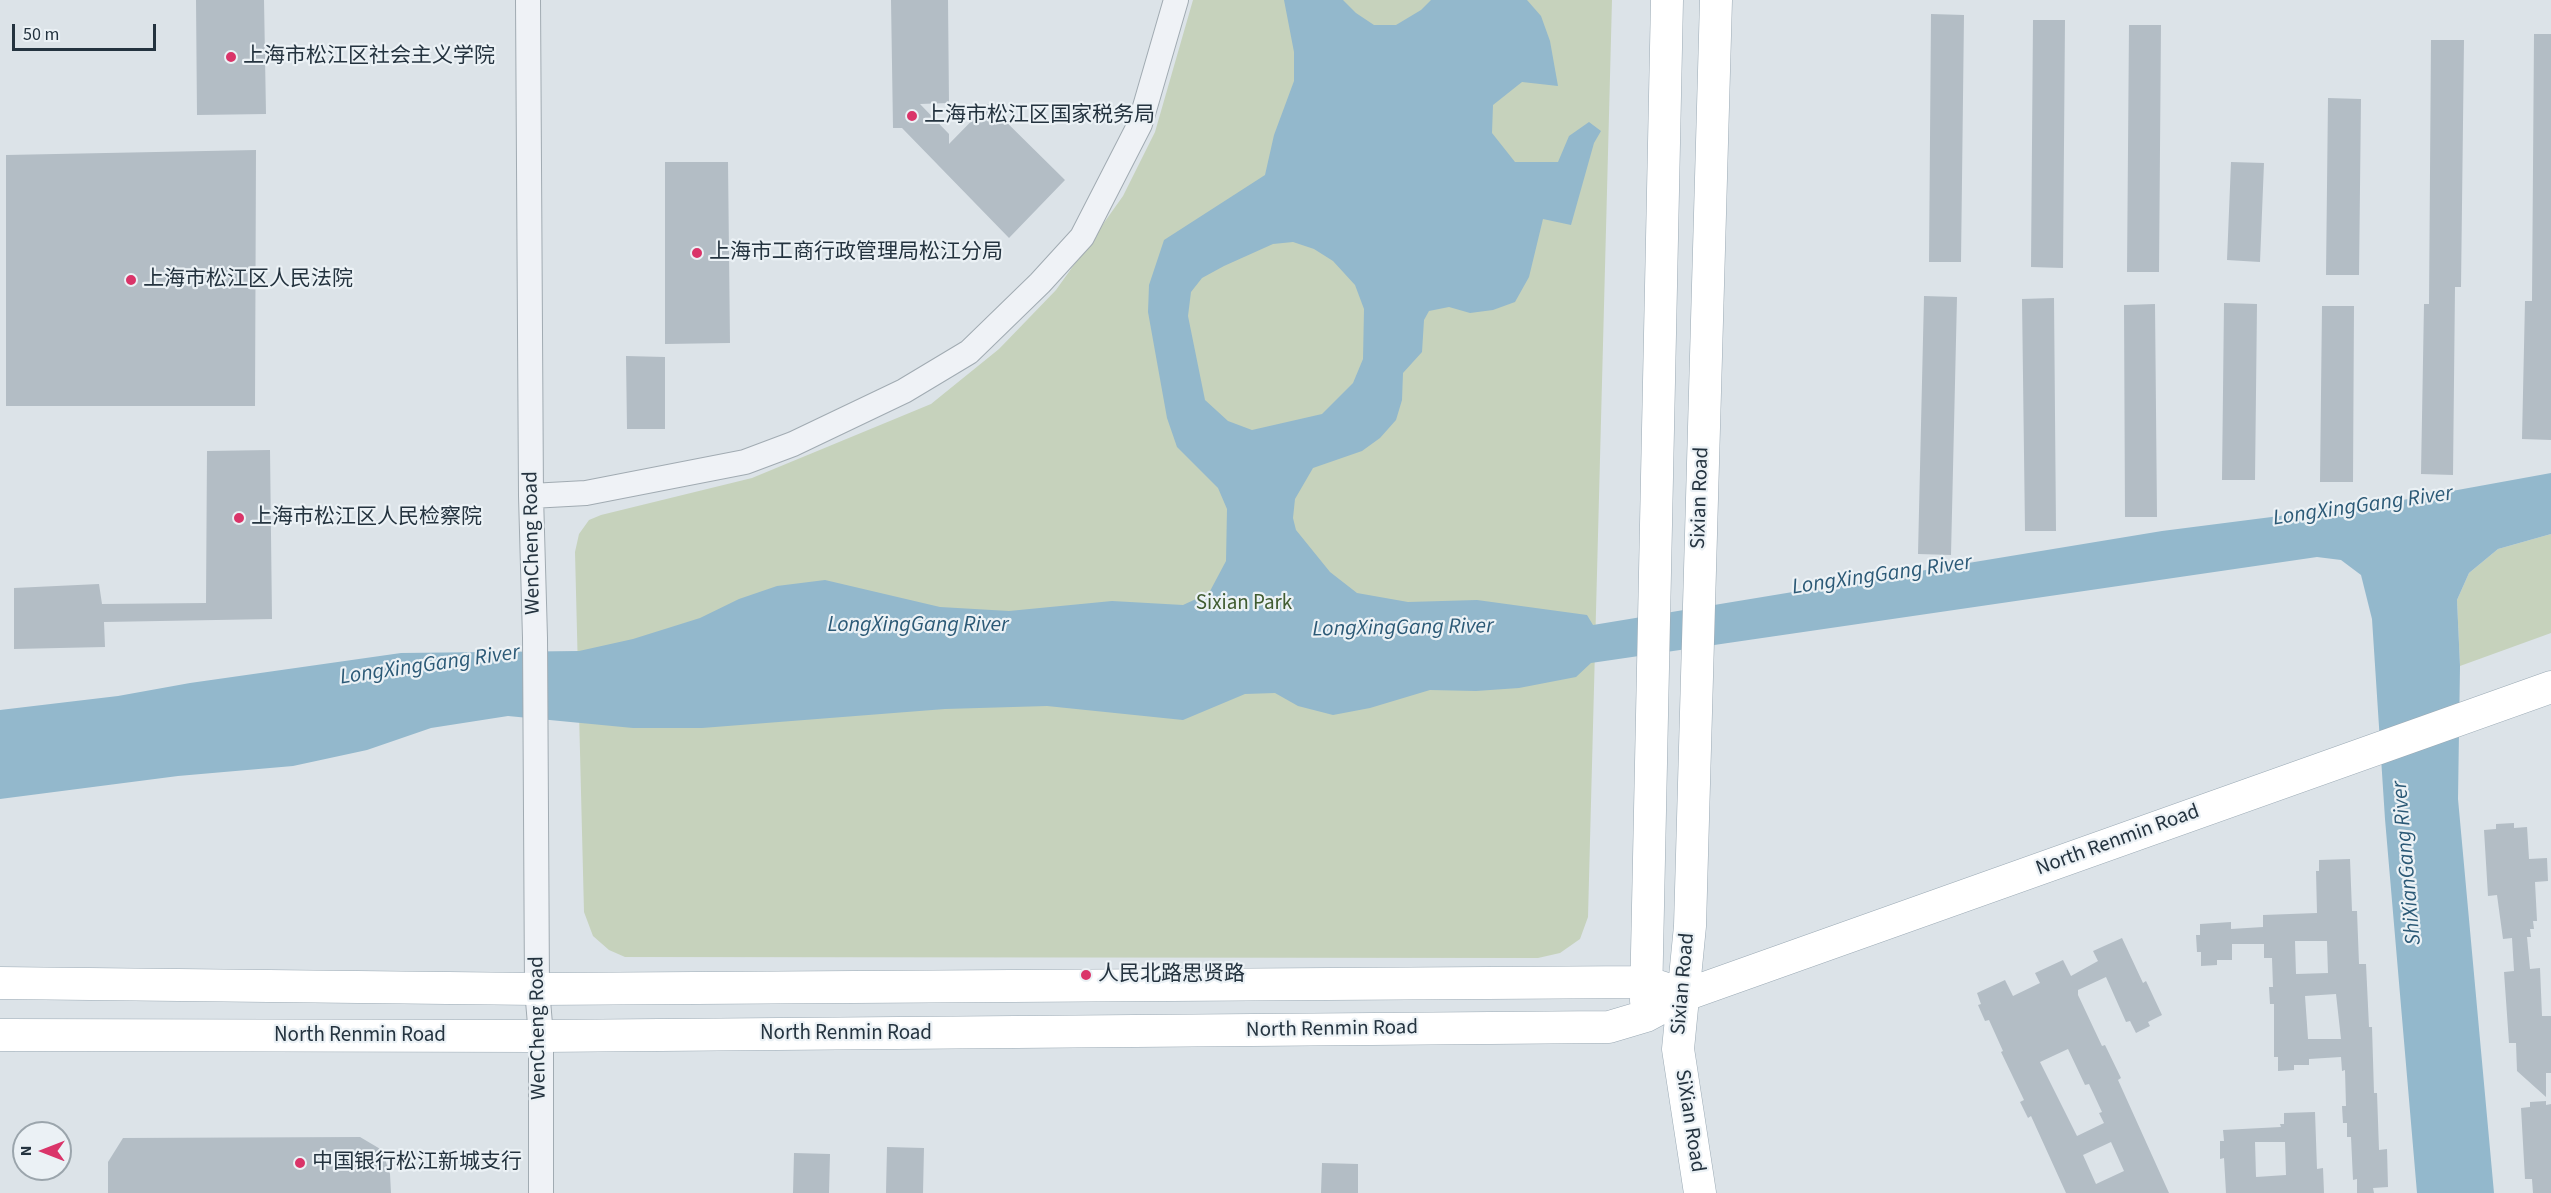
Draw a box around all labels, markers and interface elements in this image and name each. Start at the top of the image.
scale bar [15,12,159,50]
text: 50 m [23,22,59,47]
place label: 上海市松江区社会主义学院 [243,44,495,70]
marker: 上海市松江区社会主义学院 [224,50,238,64]
place label: 上海市松江区国家税务局 [924,103,1155,129]
marker: 上海市松江区国家税务局 [905,109,919,123]
place label: 上海市工商行政管理局松江分局 [709,240,1003,266]
marker: 上海市工商行政管理局松江分局 [690,246,704,260]
place label: 上海市松江区人民法院 [143,267,353,293]
marker: 上海市松江区人民法院 [124,273,138,287]
street label: Sixian Road [1687,446,1715,550]
street label: WenCheng Road [519,471,547,615]
water label: LongXingGang River [2271,481,2455,533]
place label: 上海市松江区人民检察院 [251,505,482,531]
marker: 上海市松江区人民检察院 [232,511,246,525]
water label: LongXingGang River [1790,550,1974,602]
park label: Sixian Park [1196,591,1292,617]
water label: LongXingGang River [827,613,1009,639]
water label: LongXingGang River [1312,614,1494,644]
water label: LongXingGang River [338,640,522,692]
water label: ShiXianGang River [2388,780,2428,946]
street label: North Renmin Road [2033,800,2203,882]
street label: Sixian Road [1667,932,1701,1036]
street label: WenCheng Road [525,956,553,1100]
place label: 人民北路思贤路 [1098,962,1245,988]
marker: 人民北路思贤路 [1079,968,1093,982]
street label: North Renmin Road [1246,1016,1418,1044]
street label: North Renmin Road [760,1021,932,1047]
street label: North Renmin Road [274,1023,446,1049]
street label: SiXian Road [1668,1068,1710,1174]
north arrow [12,1121,72,1181]
text: N [15,1146,37,1156]
place label: 中国银行松江新城支行 [312,1150,522,1176]
marker: 中国银行松江新城支行 [293,1156,307,1170]

